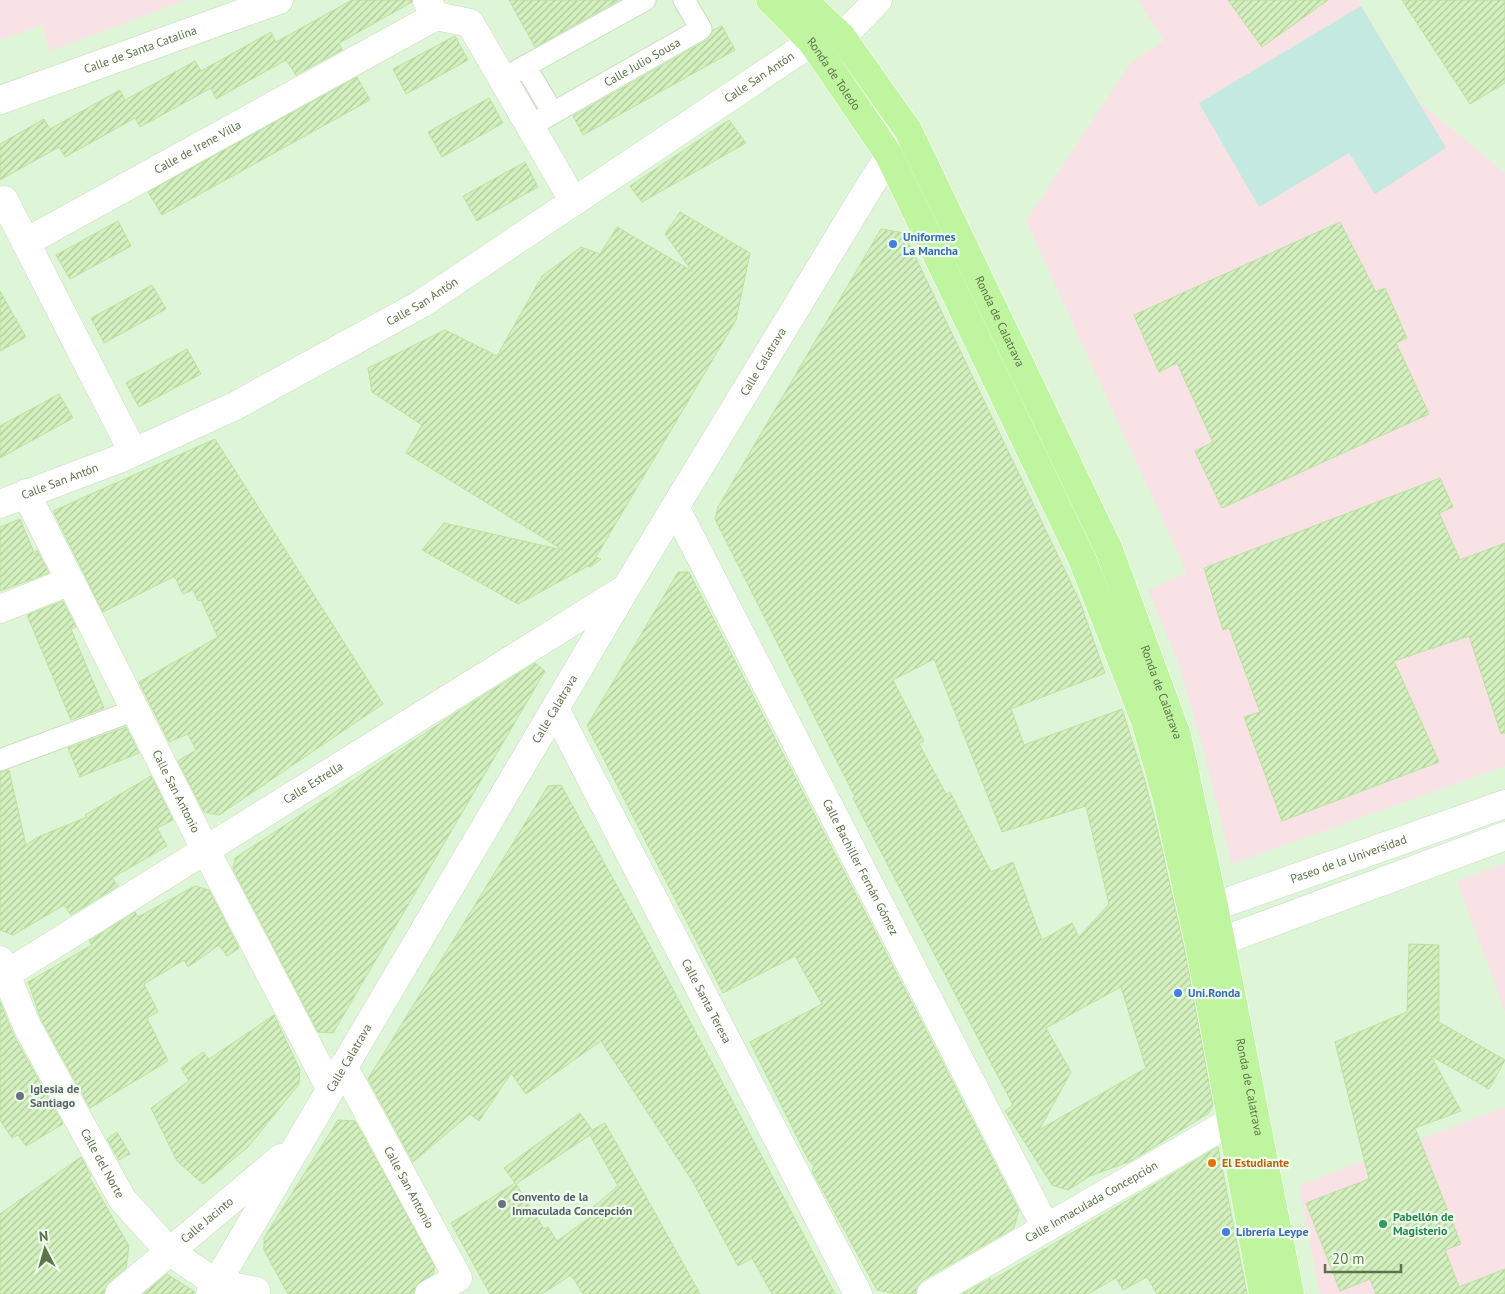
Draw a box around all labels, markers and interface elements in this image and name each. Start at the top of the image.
street label: Calle de Santa Catalina [82,22,199,76]
street label: Calle Julio Sousa [601,34,683,90]
street label: Ronda de Toledo [804,34,864,113]
street label: Calle San Antón [721,48,797,106]
street label: Calle de Irene Villa [151,117,244,177]
place label: Uniformes La Mancha [903,229,958,258]
marker: Uniformes La Mancha [887,238,899,250]
street label: Ronda de Calatrava [972,273,1028,369]
street label: Calle San Antón [383,274,460,329]
street label: Calle Calatrava [736,325,789,398]
street label: Calle San Antón [19,460,100,502]
street label: Ronda de Calatrava [1138,643,1186,740]
street label: Calle Calatrava [528,672,580,746]
street label: Calle San Antonio [149,747,204,835]
street label: Calle Estrella [280,758,346,807]
street label: Calle Bachiller Fernán Gómez [819,796,902,938]
street label: Paseo de la Universidad [1288,831,1409,886]
street label: Calle Santa Teresa [679,956,735,1046]
place label: Uni.Ronda [1188,985,1240,1000]
marker: Uni.Ronda [1172,987,1184,999]
street label: Calle Calatrava [323,1021,375,1095]
street label: Ronda de Calatrava [1233,1037,1267,1137]
place label: Iglesia de Santiago [30,1081,79,1110]
marker: Iglesia de Santiago [14,1090,26,1102]
street label: Calle del Norte [78,1126,128,1201]
street label: Calle San Antonio [381,1144,438,1231]
place label: El Estudiante [1222,1155,1289,1170]
street label: Calle Inmaculada Concepción [1022,1157,1160,1245]
marker: El Estudiante [1206,1157,1218,1169]
place label: Convento de la Inmaculada Concepción [512,1189,632,1218]
street label: Calle Jacinto [177,1193,236,1246]
marker: Convento de la Inmaculada Concepción [496,1198,508,1210]
place label: Pabellón de Magisterio [1393,1209,1454,1238]
marker: Pabellón de Magisterio [1377,1218,1389,1230]
north arrow [20,1224,70,1274]
place label: Librería Leype [1236,1224,1309,1239]
marker: Librería Leype [1220,1226,1232,1238]
text: N [38,1227,49,1246]
scale bar [1325,1242,1401,1274]
text: 20 m [1332,1249,1365,1268]

